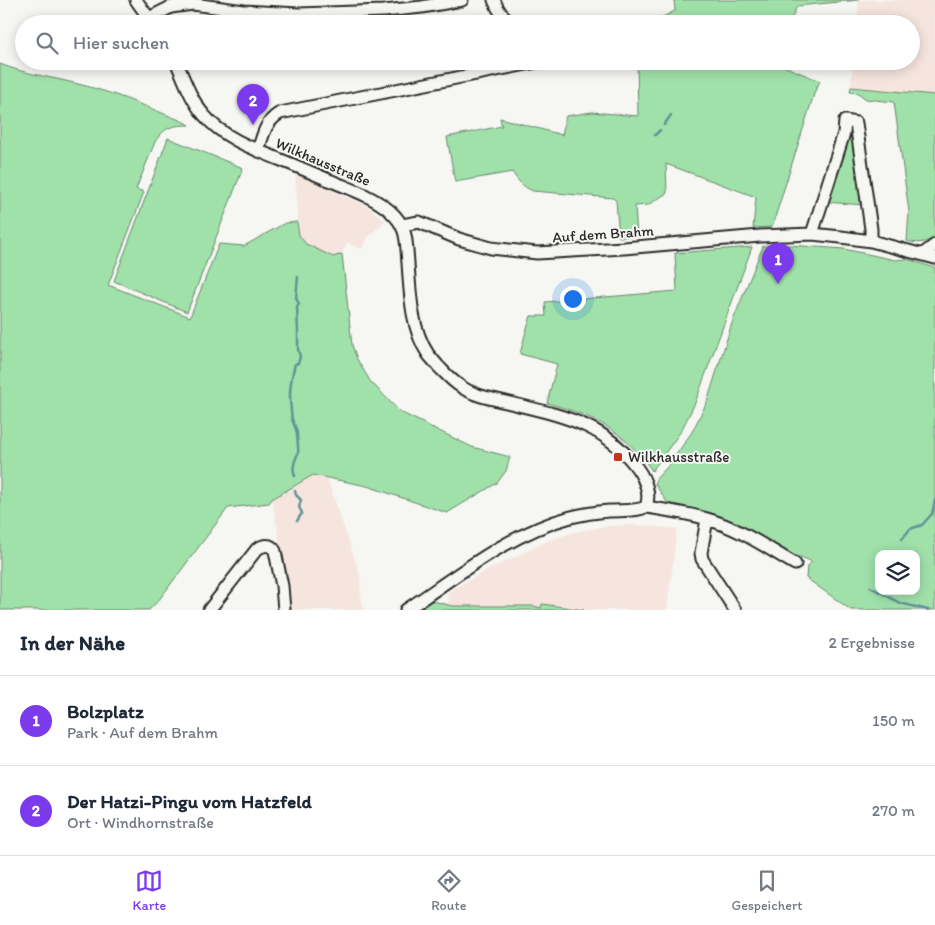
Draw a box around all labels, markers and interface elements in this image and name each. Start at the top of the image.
search box [15,15,920,70]
icon: search [33,29,61,57]
text: Hier suchen [73,31,169,54]
pin: 2 [237,84,269,125]
street label: Wilkhausstraße [273,134,373,190]
street label: Auf dem Brahm [552,221,655,247]
pin: 1 [762,243,794,284]
your location [560,286,586,312]
place label: Wilkhausstraße [628,448,729,466]
marker: Wilkhausstraße [612,451,624,463]
map controls [875,550,920,595]
button: layers [875,550,920,595]
text: In der Nähe [20,630,125,655]
text: 2 Ergebnisse [829,633,915,652]
text: Bolzplatz [67,700,144,723]
text: 1 [32,711,40,730]
text: 150 m [872,711,915,730]
text: Park · Auf dem Brahm [67,723,218,742]
text: Der Hatzi-Pingu vom Hatzfeld [67,790,312,813]
text: 2 [32,801,40,820]
text: 270 m [872,801,915,820]
text: Ort · Windhornstraße [67,813,214,832]
tab: Karte [133,867,166,914]
tab: Route [431,867,466,914]
tab: Gespeichert [731,867,802,914]

